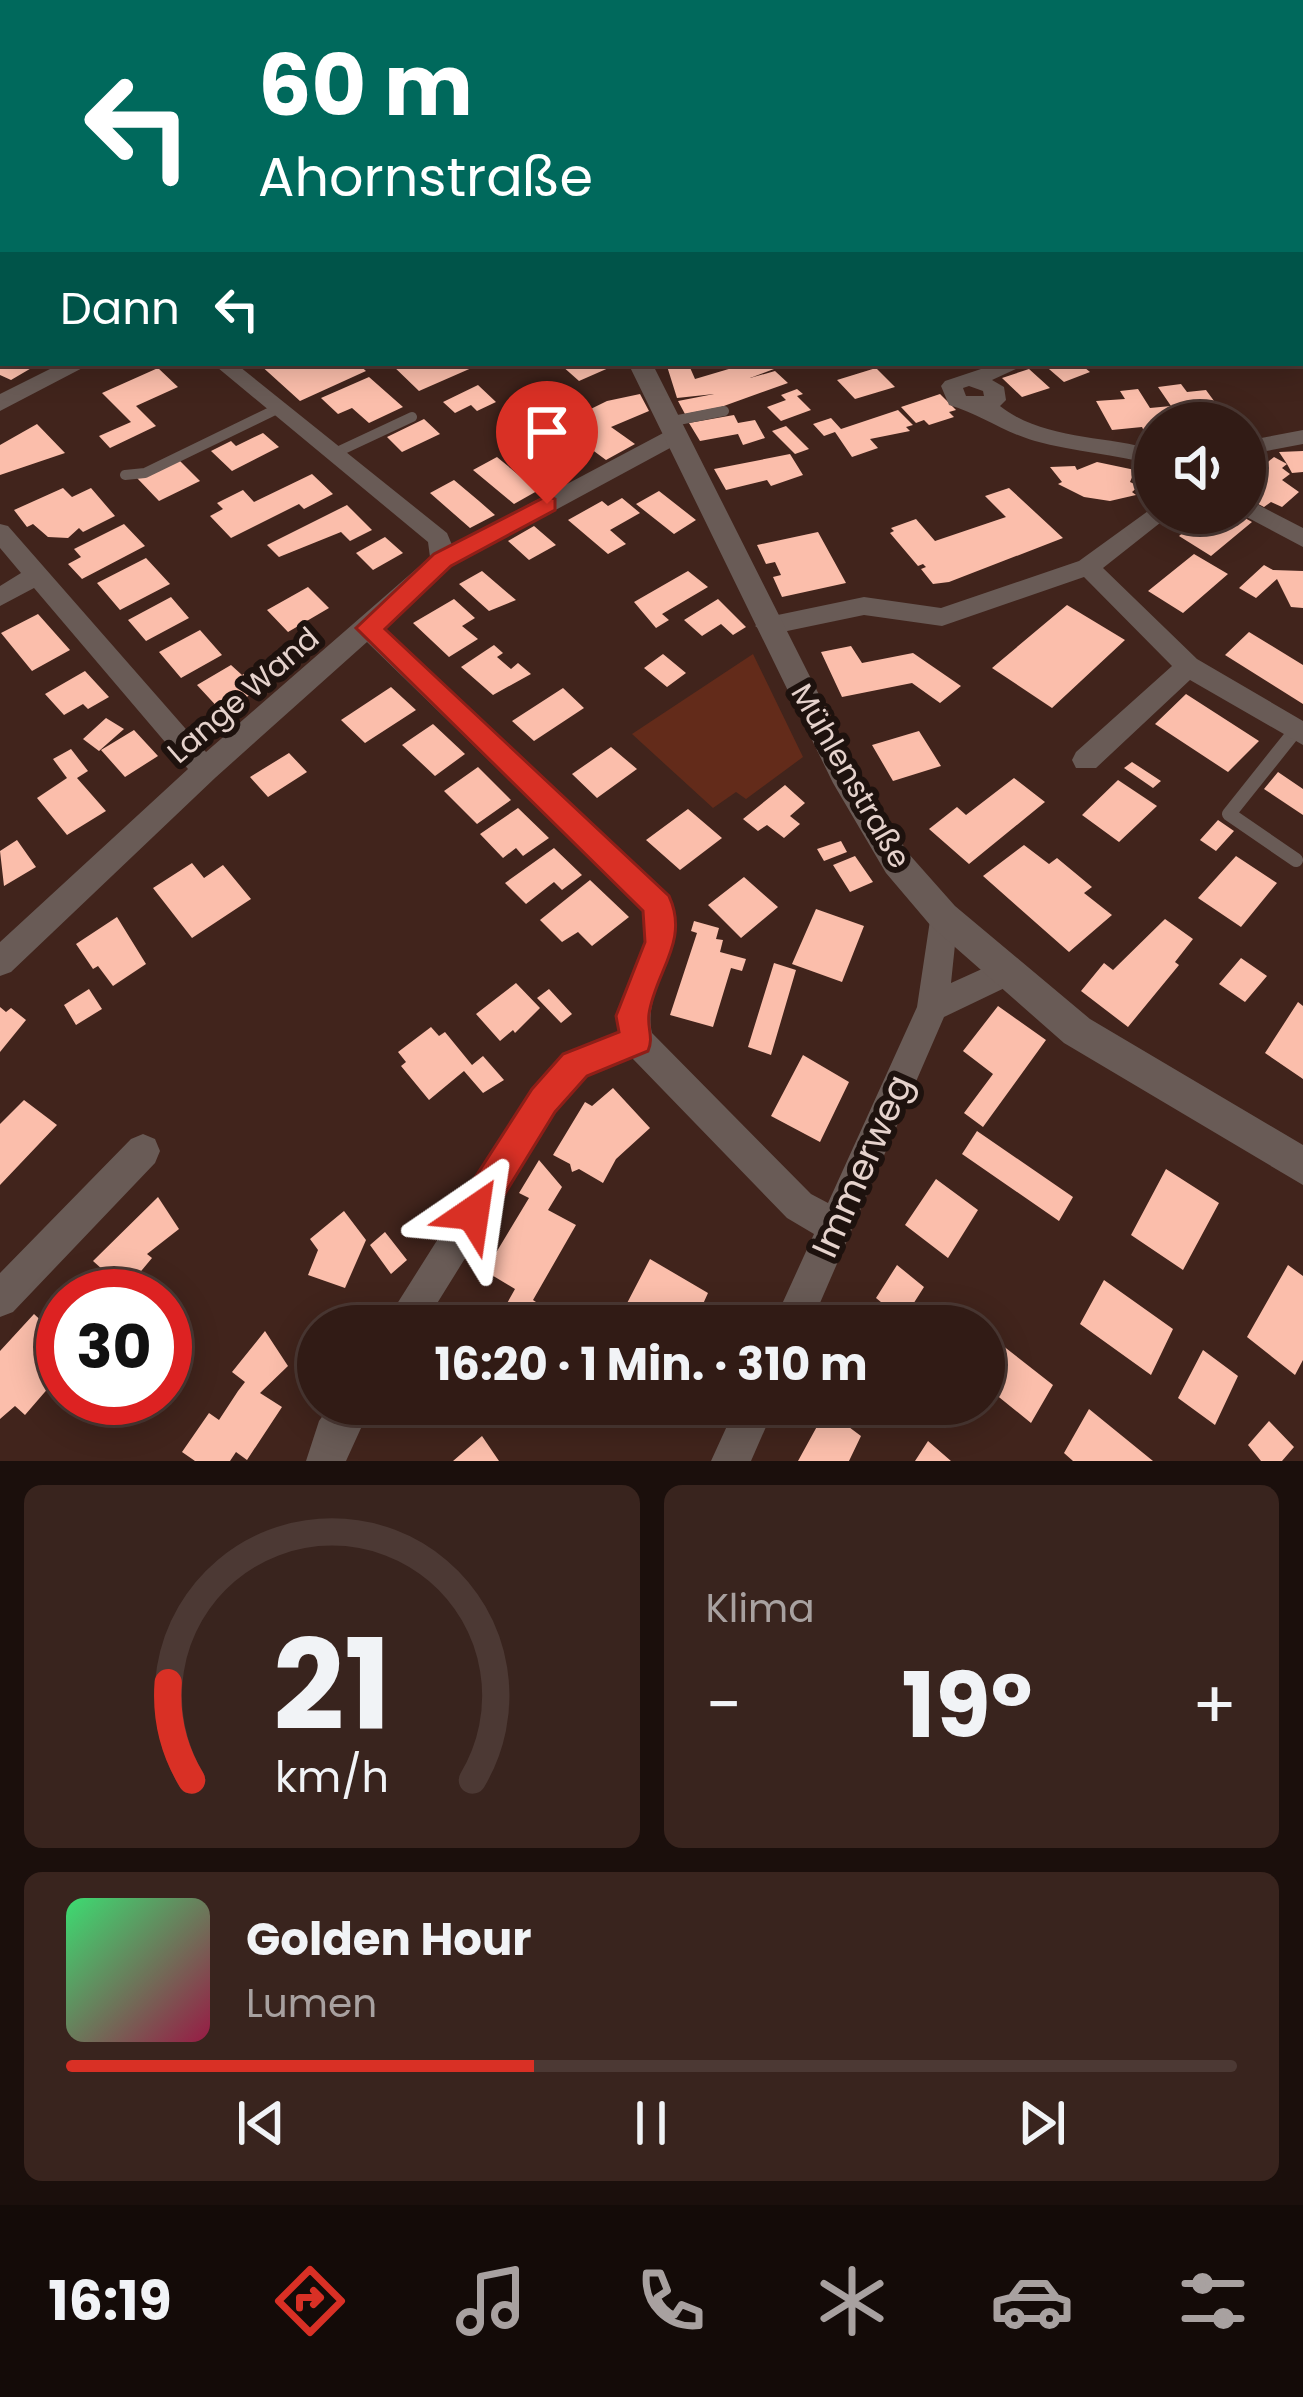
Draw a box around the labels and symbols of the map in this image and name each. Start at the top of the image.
pin [496,381,598,504]
street label: Lange Wand [158,617,328,773]
street label: Mühlenstraße [781,676,921,876]
street label: Immerweg [799,1067,925,1265]
position arrow [410,1150,536,1276]
speed limit sign: 30 [36,1269,192,1425]

